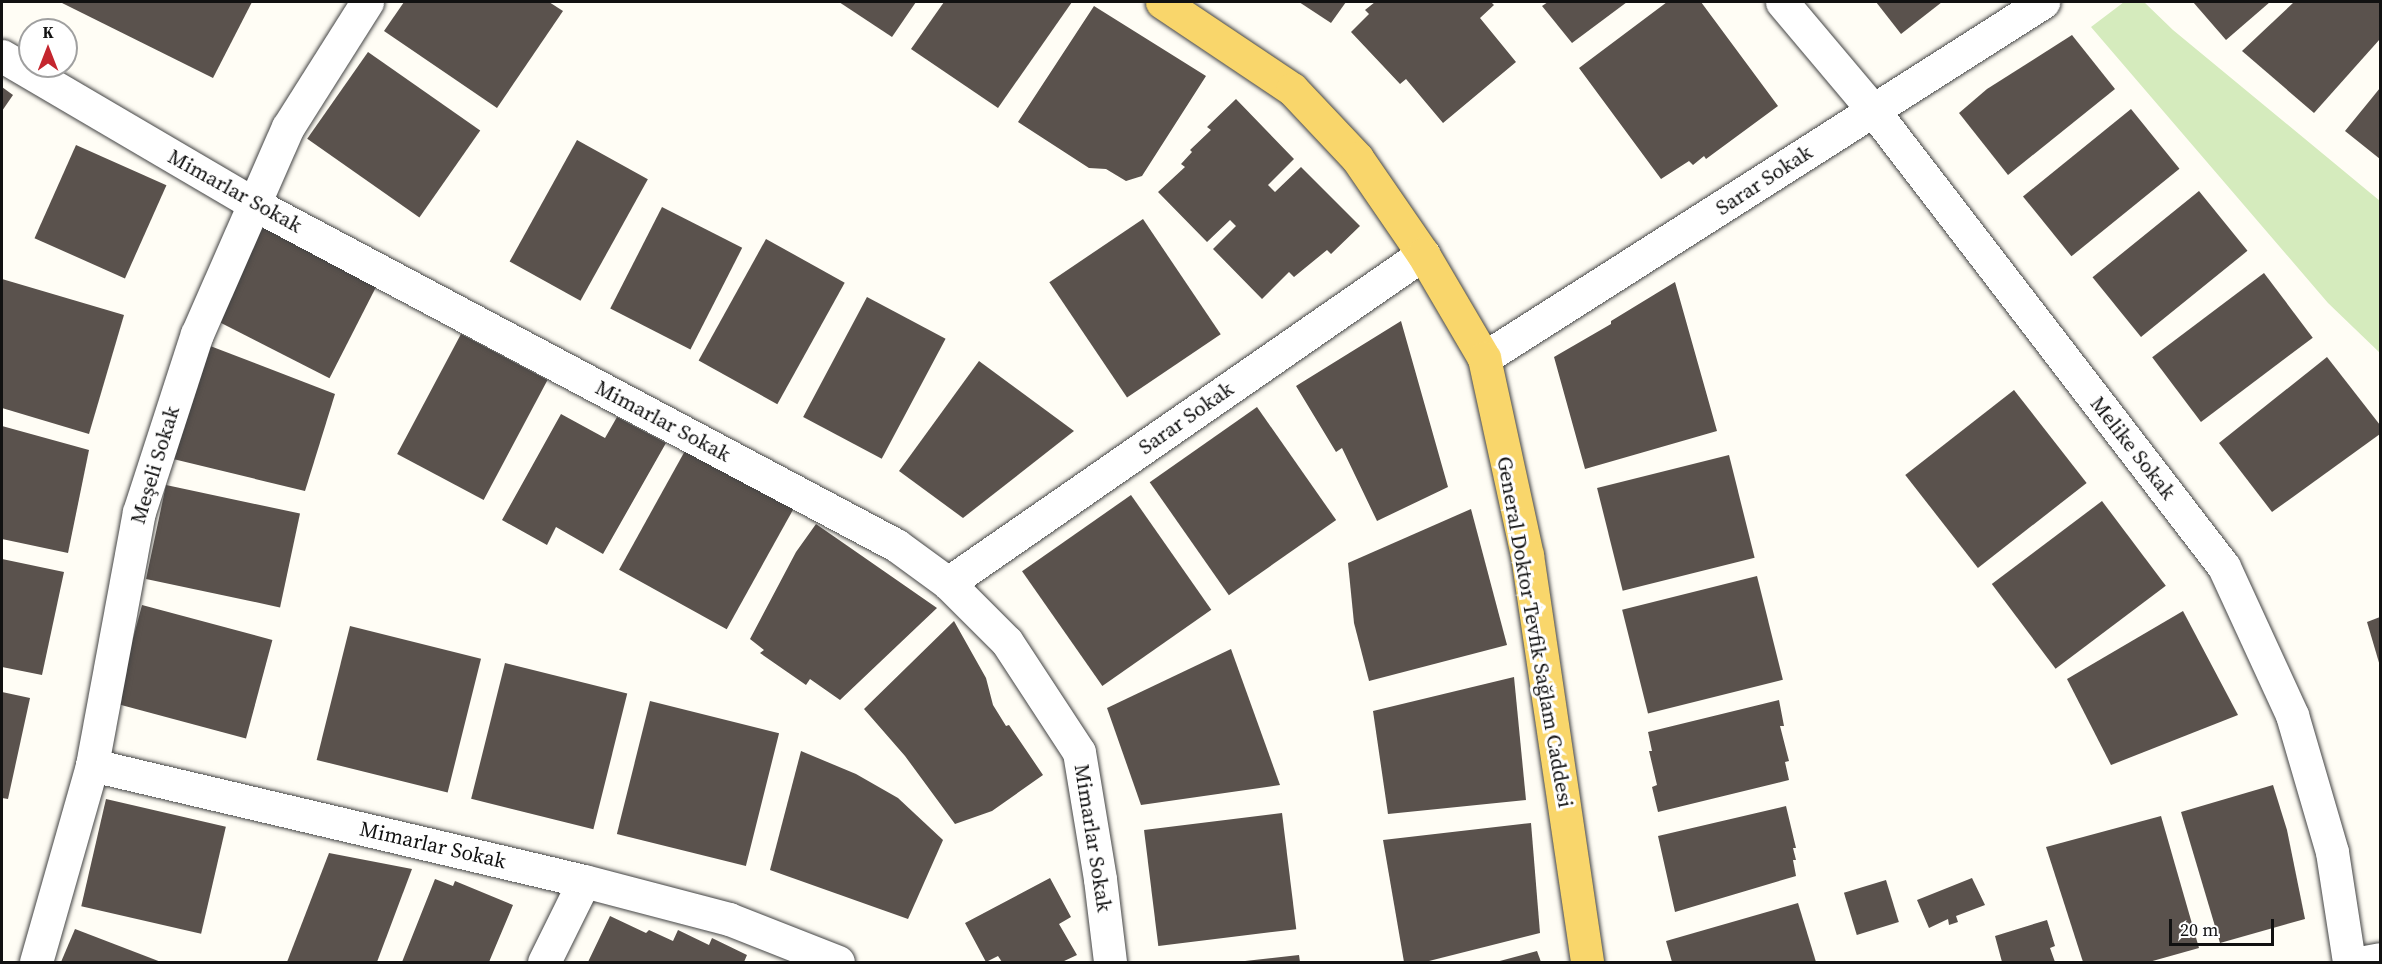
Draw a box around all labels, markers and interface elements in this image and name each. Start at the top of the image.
north arrow [18,18,78,78]
text: K [42,21,54,43]
street label: Sarar Sokak [1711,139,1817,221]
street label: Mimarlar Sokak [164,144,306,238]
street label: Mimarlar Sokak [591,375,735,467]
street label: Sarar Sokak [1134,376,1238,460]
street label: Melike Sokak [2085,391,2181,505]
street label: Meşeli Sokak [125,403,185,527]
street label: General Doktor Tevfik Sağlam Caddesi [1492,454,1578,810]
street label: Mimarlar Sokak [1069,762,1117,914]
street label: Mimarlar Sokak [357,816,509,874]
scale bar [2172,907,2277,945]
text: 20 m [2180,917,2218,942]

